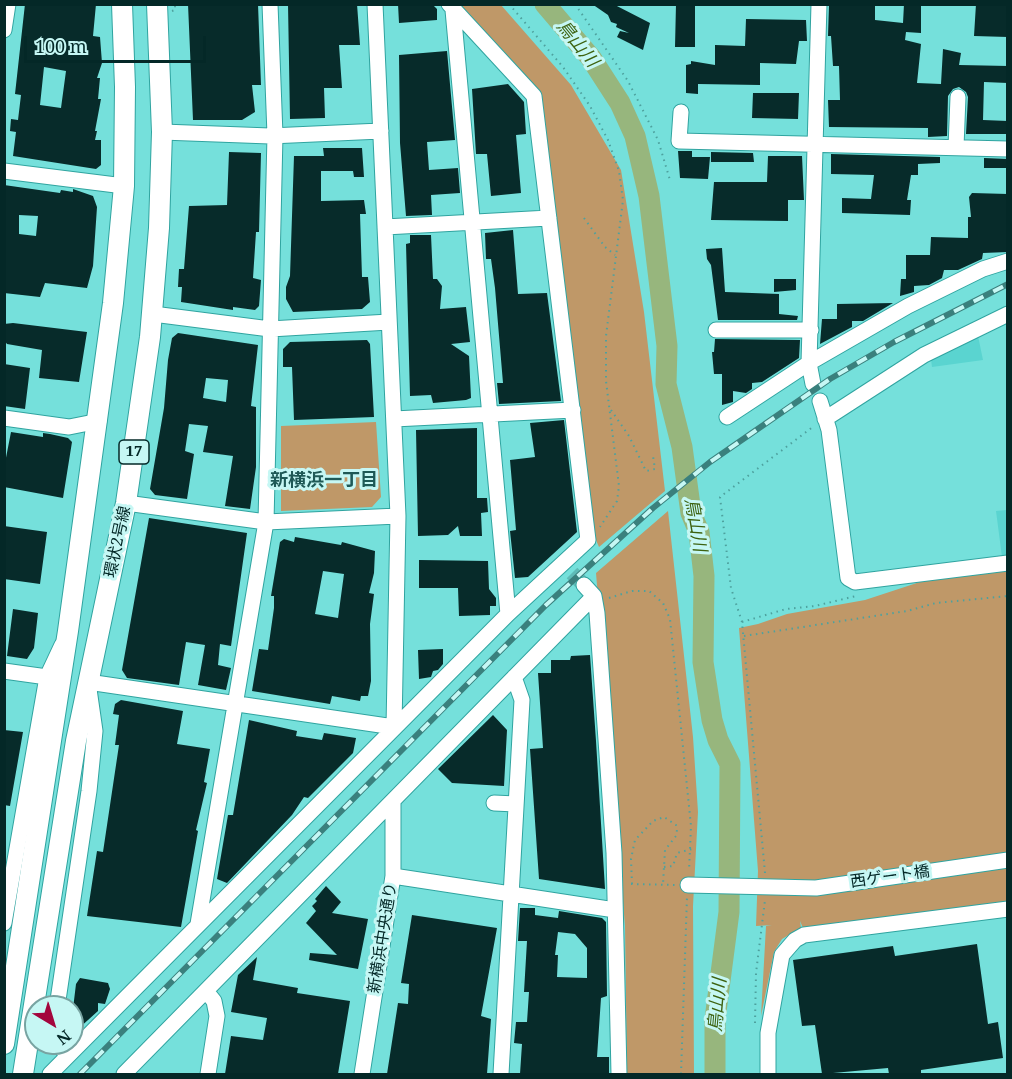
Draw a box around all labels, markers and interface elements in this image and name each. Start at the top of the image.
water label: 鳥山川 [552,16,602,72]
scale bar [27,24,208,62]
text: 100 m [35,34,87,58]
road number: 17 [119,440,149,464]
district label: 新横浜一丁目 [270,470,378,492]
water label: 鳥山川 [680,497,710,553]
street label: 環状2号線 [101,504,135,580]
street label: 西ゲート橋 [849,862,931,892]
street label: 新横浜中央通り [365,881,401,995]
water label: 鳥山川 [705,977,731,1033]
north arrow [24,995,84,1055]
text: N [52,1025,76,1050]

